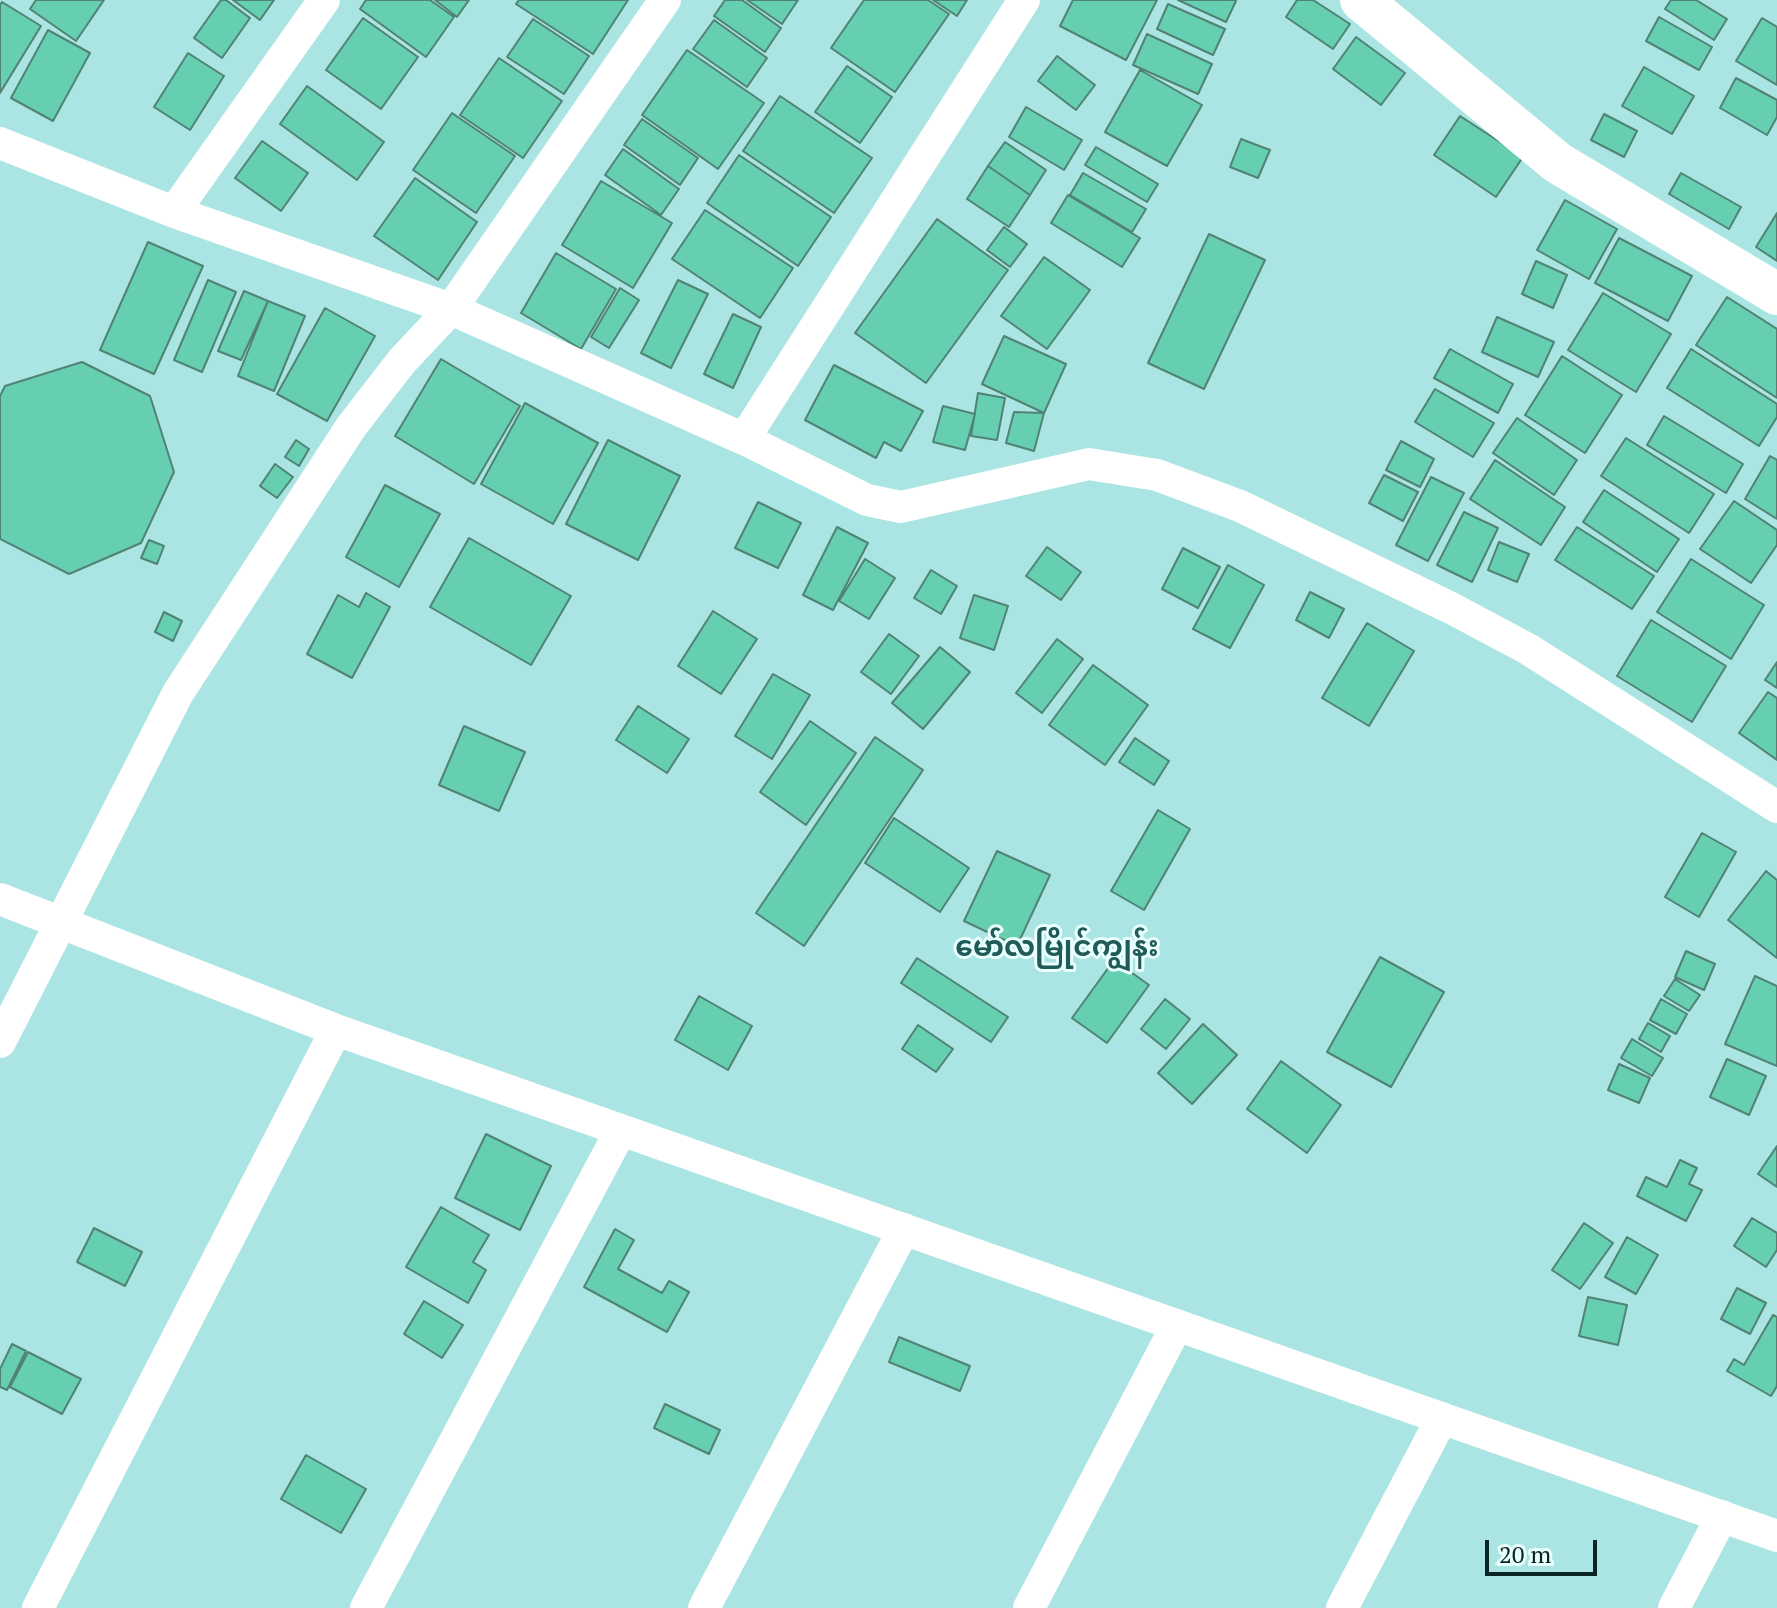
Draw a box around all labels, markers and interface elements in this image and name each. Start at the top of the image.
district label: မော်လမြိုင်ကျွန်း [955,931,1159,965]
scale bar [1489,1524,1601,1574]
text: 20 m [1499,1538,1551,1570]

